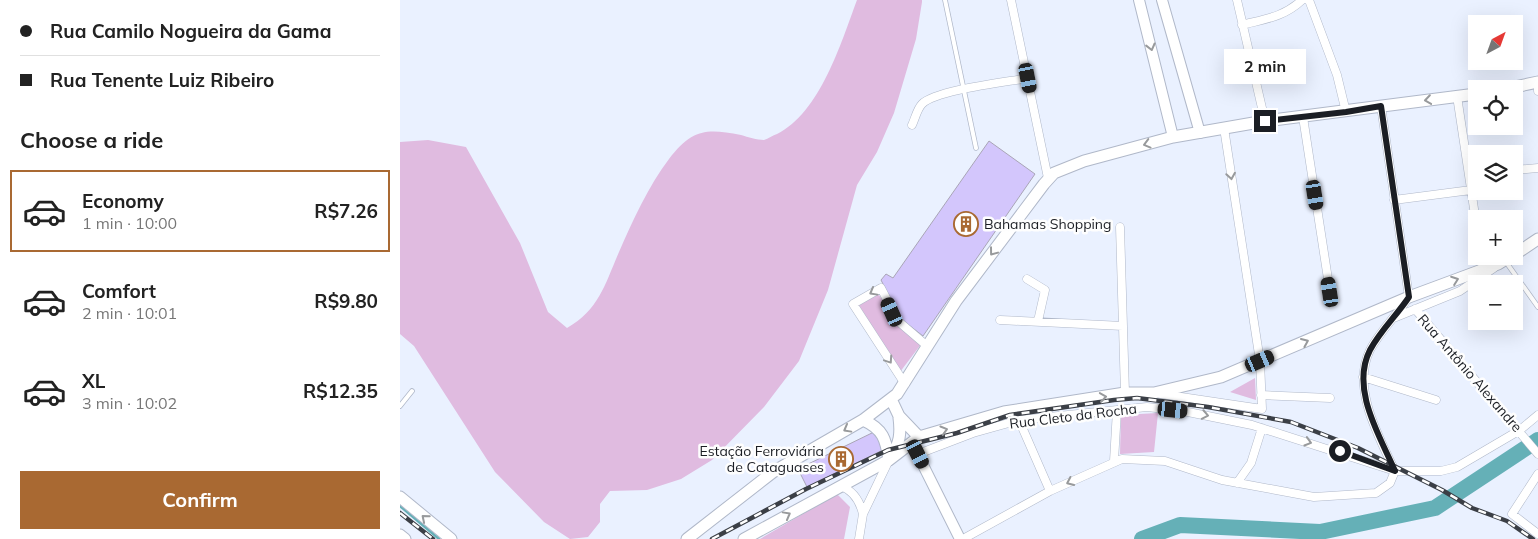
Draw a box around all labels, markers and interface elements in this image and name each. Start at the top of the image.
north arrow [1468,15,1522,70]
map controls [1468,15,1523,330]
text: Rua Camilo Nogueira da Gama [50,19,332,43]
one-way arrow [1145,43,1155,51]
callout: 2 min [1224,48,1306,84]
text: 2 min [1244,56,1286,76]
car [1017,62,1038,94]
text: Rua Tenente Luiz Ribeiro [50,68,274,92]
button: locate [1468,80,1523,135]
one-way arrow [1424,94,1432,104]
route end [1254,110,1276,132]
text: Choose a ride [20,126,163,154]
one-way arrow [1143,139,1151,149]
button: layers [1468,145,1523,200]
one-way arrow [1226,172,1236,180]
car [1305,179,1324,211]
icon: car [22,189,67,234]
text: Economy [82,189,164,213]
text: R$7.26 [314,199,378,223]
button: + [1468,210,1523,265]
building icon: Bahamas Shopping [953,211,979,237]
text: 1 min · 10:00 [82,213,177,233]
place label: Bahamas Shopping [984,215,1112,233]
one-way arrow [990,246,998,255]
button: − [1468,275,1523,330]
car [1320,276,1339,308]
one-way arrow [1450,276,1459,286]
icon: car [22,279,67,324]
text: Comfort [82,279,156,303]
one-way arrow [869,286,878,296]
text: R$9.80 [314,289,378,313]
car [879,295,904,329]
text: 2 min · 10:01 [82,303,177,323]
street label: Rua Antônio Alexandre [1414,310,1526,436]
one-way arrow [1300,337,1309,348]
car [1243,348,1276,374]
one-way arrow [883,354,892,364]
icon: car [22,369,67,414]
text: XL [82,369,105,393]
text: R$12.35 [303,379,378,403]
one-way arrow [1099,392,1107,402]
text: 3 min · 10:02 [82,393,177,413]
street label: Rua Cleto da Rocha [1008,399,1138,433]
car [1157,401,1188,419]
one-way arrow [1200,410,1209,420]
one-way arrow [843,422,852,432]
one-way arrow [940,425,949,436]
one-way arrow [1304,436,1312,446]
car [904,437,931,471]
route start [1329,440,1351,462]
place label: Estação Ferroviária de Cataguases [700,442,824,476]
building icon: Estação Ferroviária de Cataguases [828,446,854,472]
button: Confirm [20,471,380,529]
one-way arrow [1066,476,1075,486]
one-way arrow [781,511,790,521]
one-way arrow [422,515,431,524]

